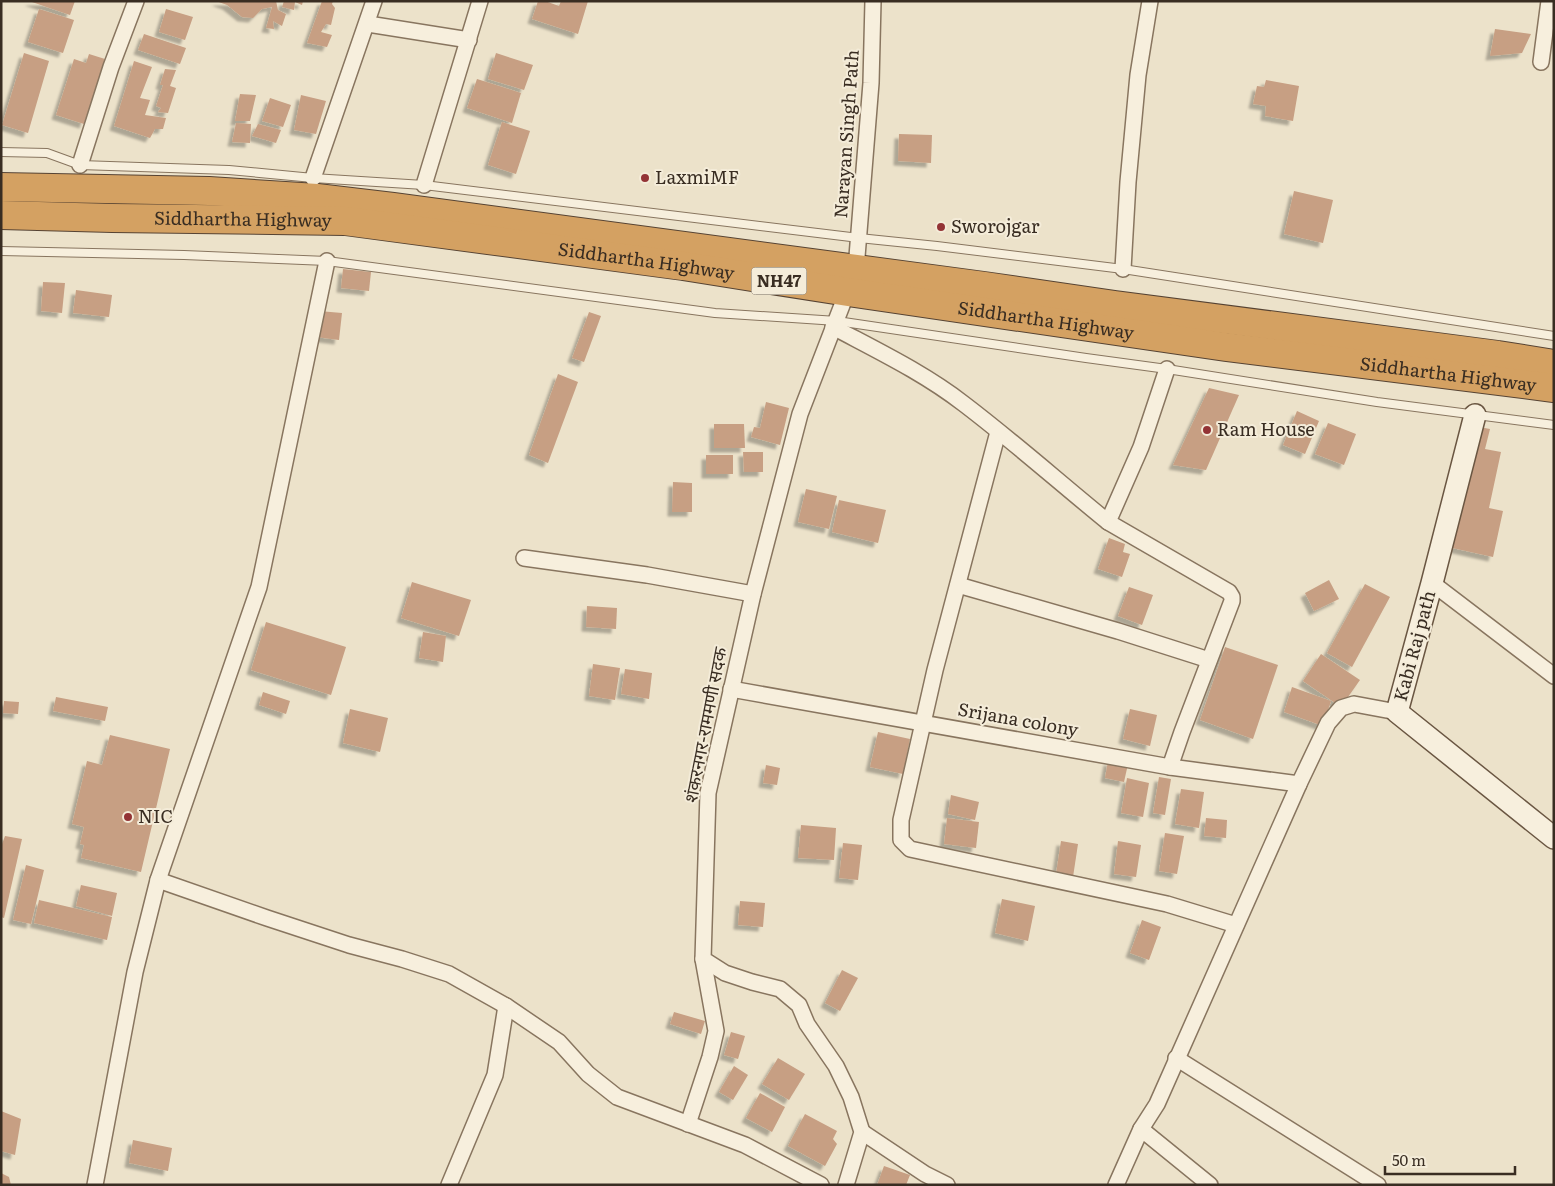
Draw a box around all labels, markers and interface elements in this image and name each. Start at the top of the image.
street label: Narayan Singh Path [826,48,865,219]
place label: LaxmiMF [655,163,739,190]
marker: LaxmiMF [639,172,651,184]
street label: Siddhartha Highway [154,204,333,233]
place label: Sworojgar [951,212,1040,239]
marker: Sworojgar [935,221,947,233]
street label: Siddhartha Highway [557,235,737,286]
road number: NH47 [752,268,806,294]
street label: Siddhartha Highway [956,293,1137,346]
street label: Siddhartha Highway [1359,349,1539,398]
place label: Ram House [1217,415,1315,442]
marker: Ram House [1201,424,1213,436]
street label: Kabi Raj path [1386,587,1441,704]
street label: शंकरनगर-राममणी सदक [676,644,733,805]
street label: Srijana colony [956,695,1081,743]
place label: NIC [138,802,173,829]
marker: NIC [122,811,134,823]
scale bar [1385,1144,1515,1176]
text: 50 m [1392,1148,1426,1171]

